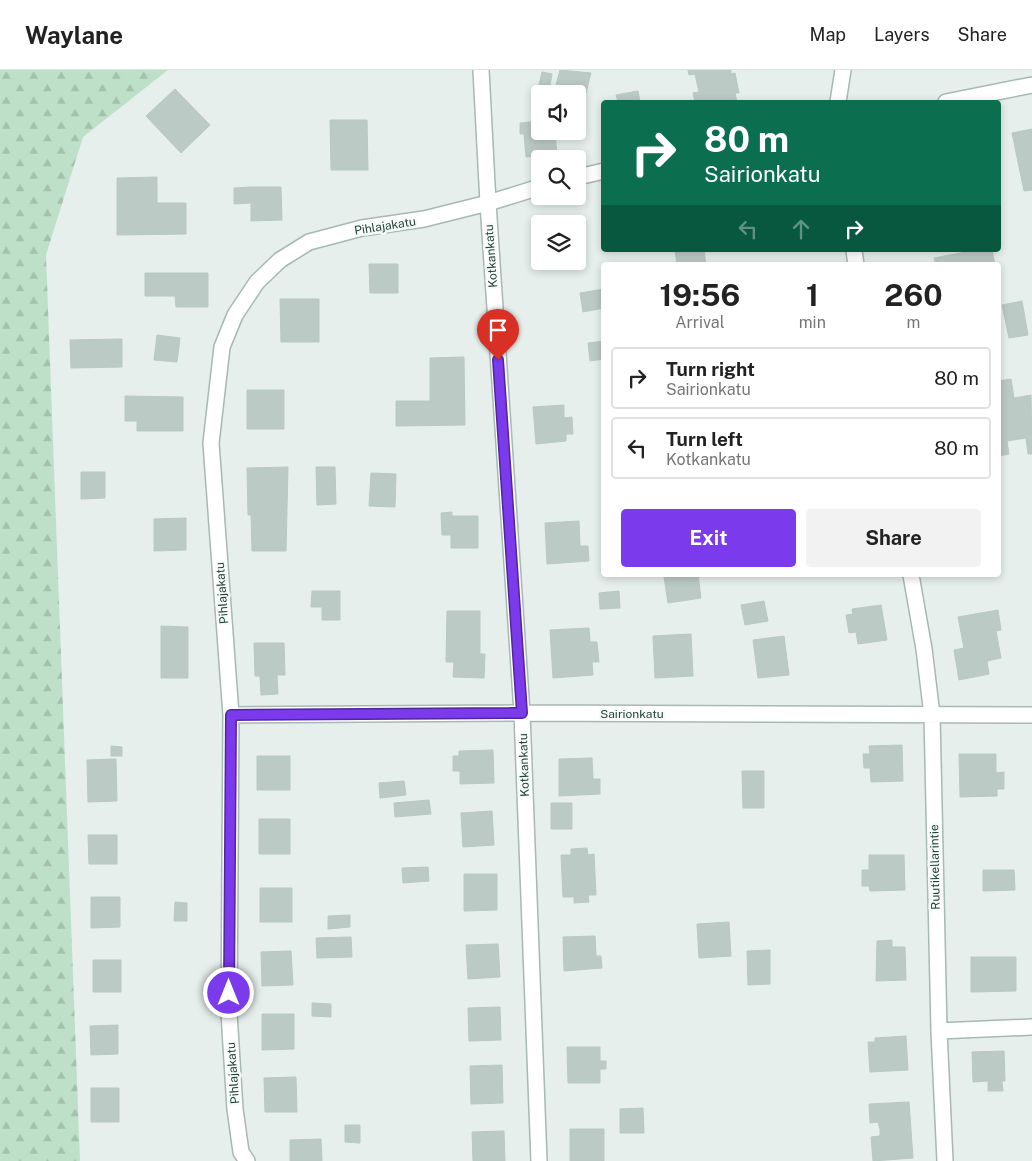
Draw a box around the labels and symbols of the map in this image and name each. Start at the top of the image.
street label: Pihlajakatu [353,214,417,238]
street label: Kotkankatu [482,224,500,288]
pin [477,309,519,360]
street label: Pihlajakatu [213,561,231,624]
street label: Sairionkatu [600,707,664,721]
street label: Kotkankatu [516,733,532,797]
street label: Ruutikellarintie [927,824,943,910]
position arrow [202,966,254,1018]
street label: Pihlajakatu [224,1041,242,1104]

